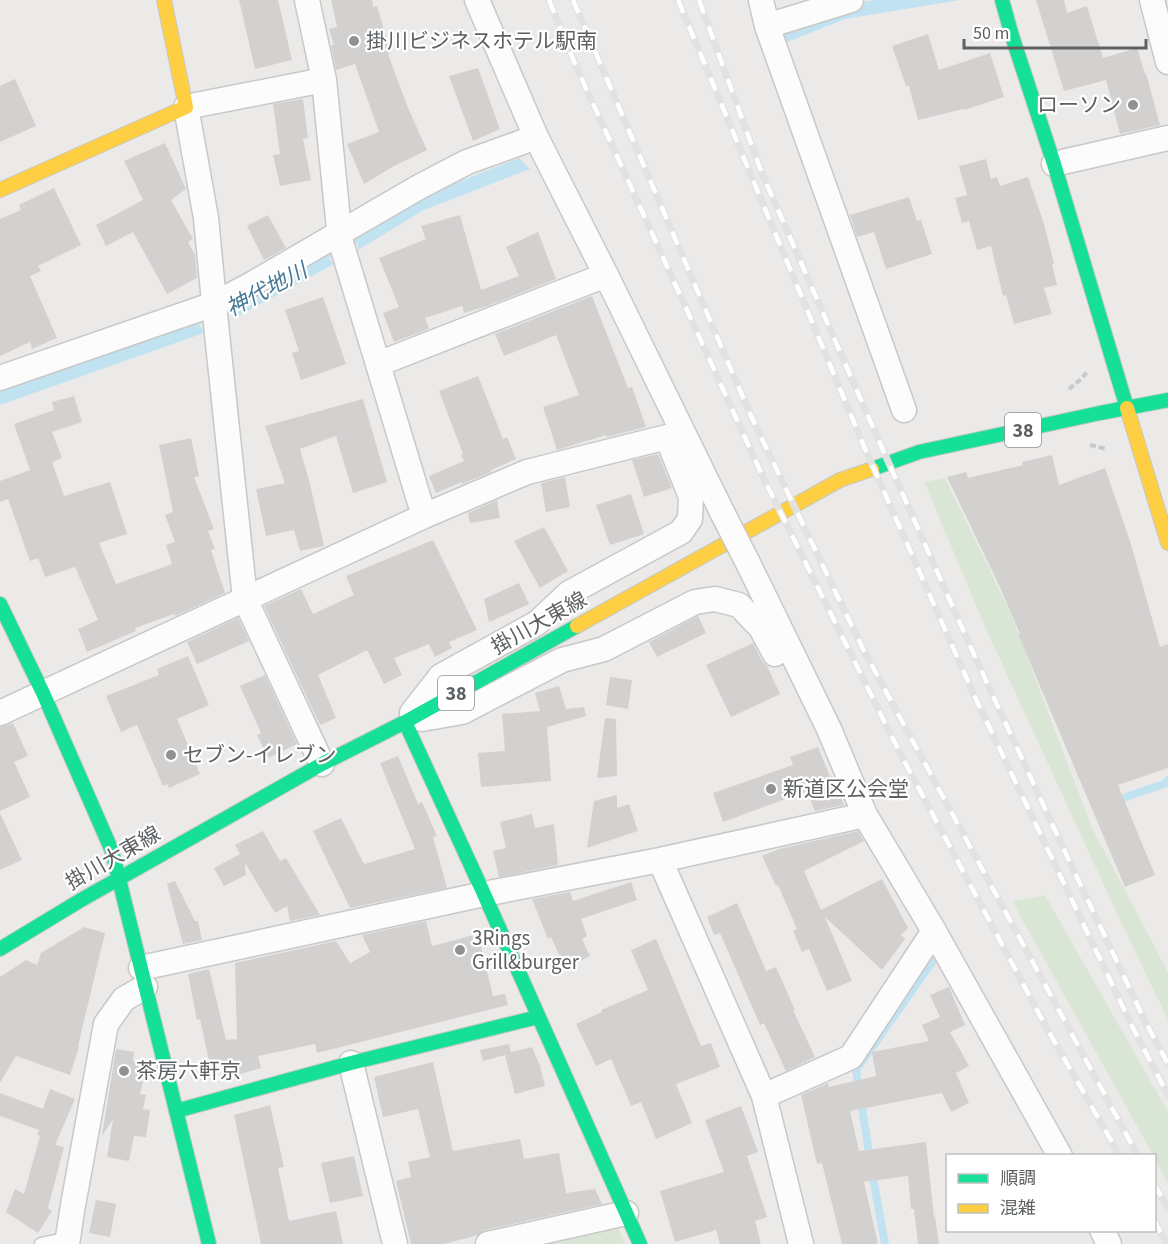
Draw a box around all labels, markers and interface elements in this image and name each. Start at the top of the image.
scale bar [964,12,1146,50]
text: 50 m [973,21,1009,46]
place label: 掛川ビジネスホテル駅南 [366,26,597,56]
marker: 掛川ビジネスホテル駅南 [347,34,361,48]
place label: ローソン [1037,90,1121,120]
marker: ローソン [1126,98,1140,112]
water label: 神代地川 [220,254,315,325]
road number: 38 [1005,413,1041,447]
street label: 掛川大東線 [486,584,592,662]
road number: 38 [438,676,474,710]
place label: セブン-イレブン [183,740,337,770]
marker: セブン-イレブン [164,748,178,762]
place label: 新道区公会堂 [783,774,909,804]
marker: 新道区公会堂 [764,782,778,796]
street label: 掛川大東線 [60,819,166,897]
place label: 3Rings Grill&burger [472,923,580,977]
marker: 3Rings Grill&burger [453,943,467,957]
place label: 茶房六軒京 [136,1056,241,1086]
marker: 茶房六軒京 [117,1064,131,1078]
legend [946,1154,1156,1232]
text: 順調 [1000,1166,1036,1191]
text: 混雑 [1000,1196,1036,1221]

